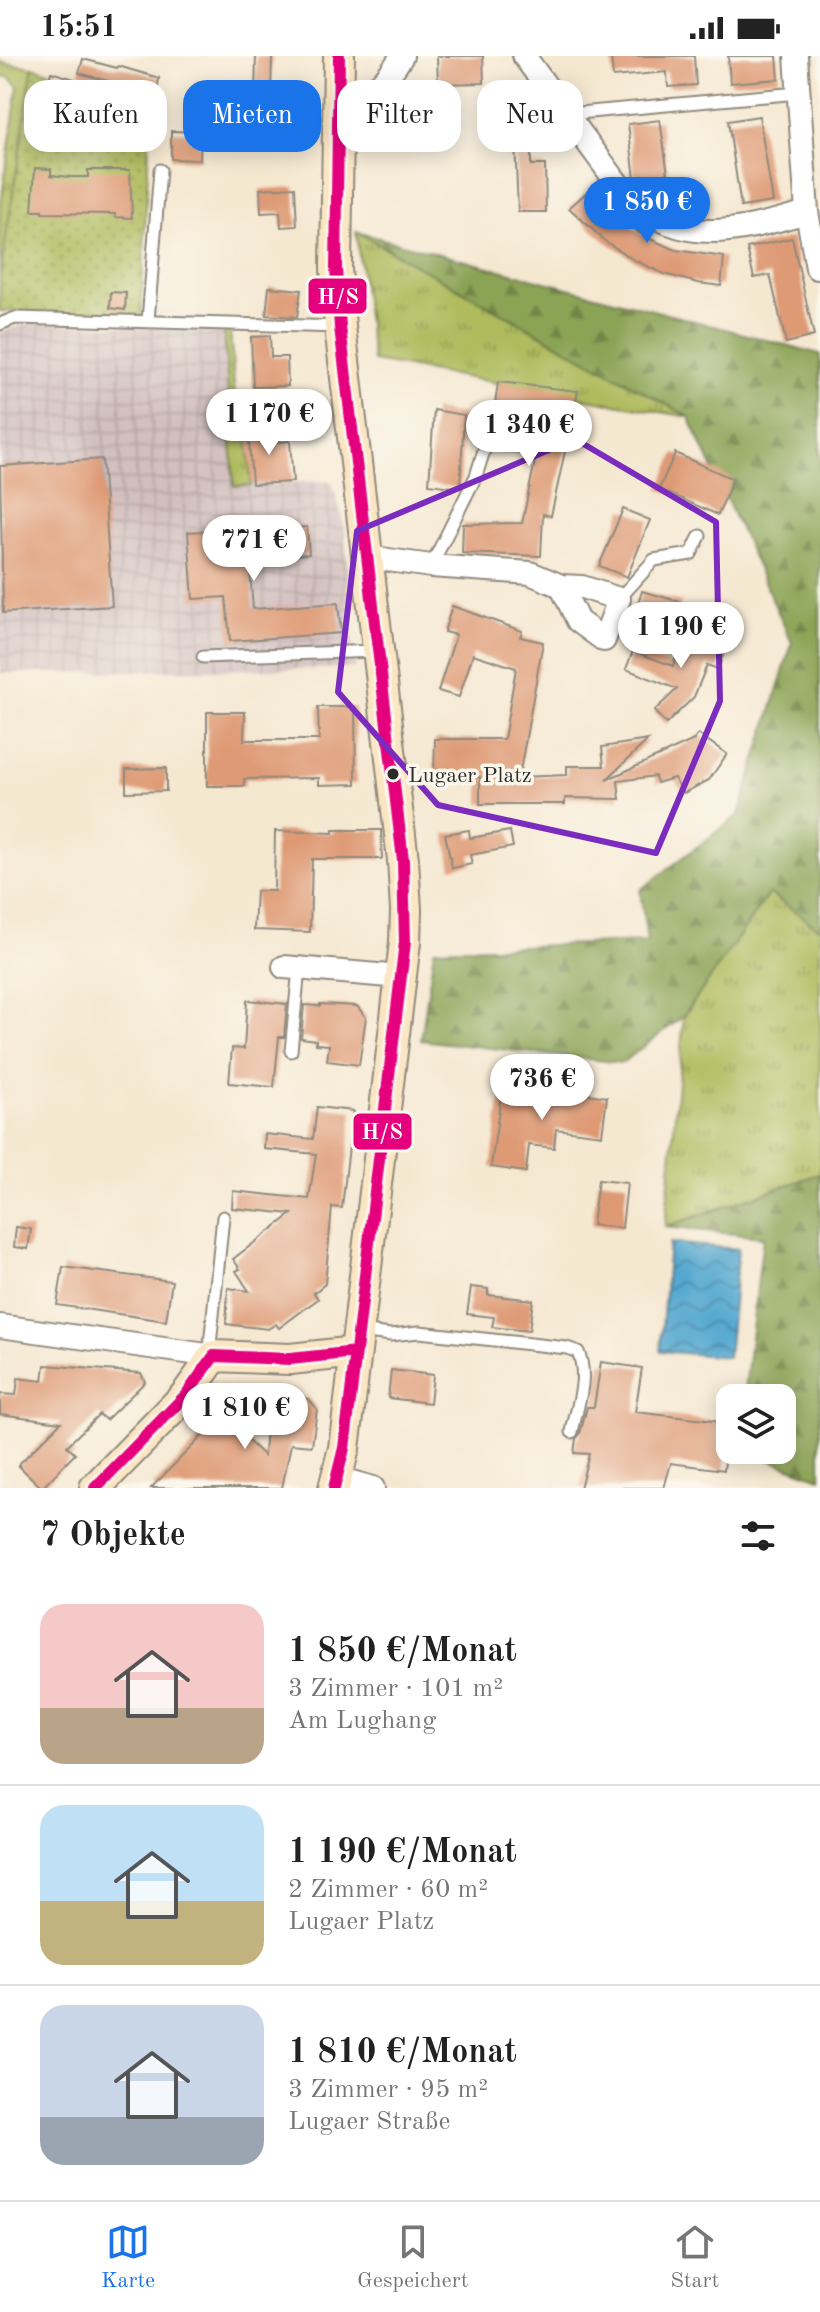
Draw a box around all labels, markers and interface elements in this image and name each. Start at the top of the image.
text: 15:51 [40,13,118,43]
chip: Kaufen [24,80,167,152]
chip: Mieten [183,80,321,152]
chip: Filter [337,80,461,152]
chip: Neu [477,80,583,152]
pin: 1 850 € [573,177,721,245]
text: 1 850 € [602,190,692,216]
line badge: H/S [307,277,368,315]
text: H/S [317,287,359,309]
pin: 1 170 € [195,389,343,457]
pin: 1 340 € [455,400,603,468]
text: 1 170 € [224,402,314,428]
text: 1 340 € [484,413,574,439]
pin: 771 € [198,515,310,583]
text: 771 € [220,528,288,554]
pin: 1 190 € [607,602,755,670]
text: 1 190 € [636,615,726,641]
place label: Lugaer Platz [408,765,532,787]
marker: Lugaer Platz [385,766,401,782]
pin: 736 € [486,1054,598,1122]
text: 736 € [508,1067,576,1093]
line badge: H/S [352,1112,413,1151]
text: H/S [361,1122,403,1144]
pin: 1 810 € [171,1383,319,1451]
map controls [716,1384,796,1464]
button: layers [716,1384,796,1464]
text: 1 810 € [200,1396,290,1422]
icon: filters [736,1514,780,1558]
text: 7 Objekte [40,1519,186,1553]
text: 1 850 €/Monat [288,1635,517,1669]
icon: home [104,1636,200,1732]
text: 3 Zimmer · 101 m² [288,1676,503,1702]
text: Am Lughang [288,1708,436,1734]
text: 1 190 €/Monat [288,1836,517,1870]
icon: home [104,1837,200,1933]
text: 2 Zimmer · 60 m² [288,1877,488,1903]
text: Lugaer Platz [288,1909,434,1935]
text: 1 810 €/Monat [288,2036,517,2070]
icon: home [104,2037,200,2133]
text: 3 Zimmer · 95 m² [288,2077,488,2103]
text: Lugaer Straße [288,2109,450,2135]
tab: Karte [101,2220,155,2295]
tab: Gespeichert [357,2220,468,2295]
tab: Start [670,2220,719,2295]

